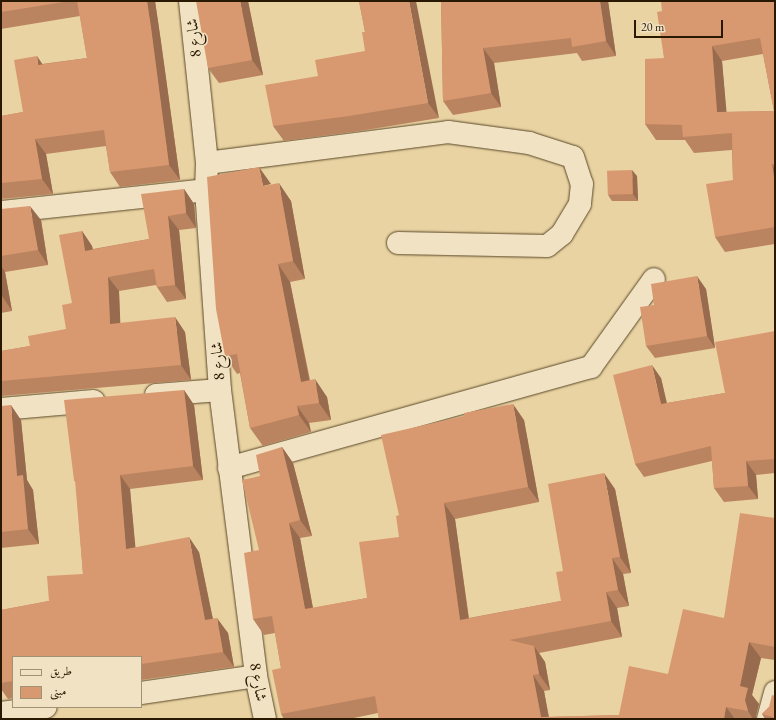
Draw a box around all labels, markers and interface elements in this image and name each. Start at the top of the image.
scale bar [636,12,725,38]
street label: شارع 8 [182,18,206,58]
text: 20 m [641,19,664,35]
street label: شارع 8 [207,341,229,381]
legend [12,656,142,708]
street label: شارع 8 [245,661,271,703]
text: طريق [50,663,72,679]
text: مبنى [50,683,66,699]

